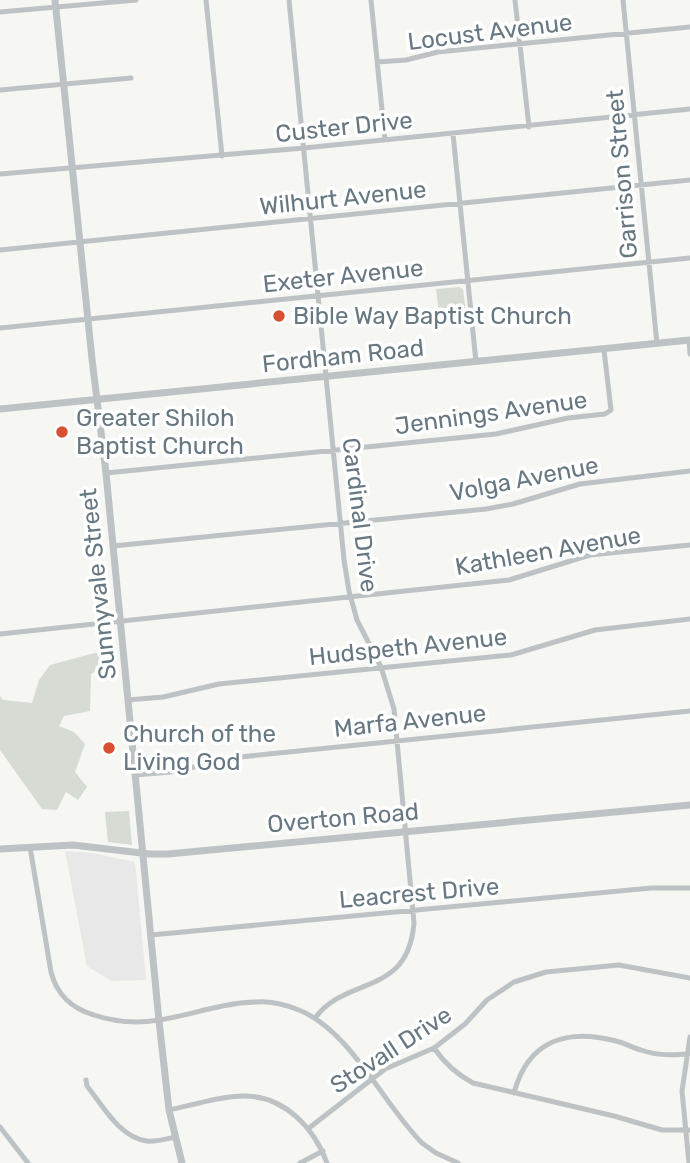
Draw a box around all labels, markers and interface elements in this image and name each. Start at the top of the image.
street label: Locust Avenue [406,8,574,56]
street label: Garrison Street [601,88,643,260]
street label: Custer Drive [274,106,414,148]
street label: Wilhurt Avenue [258,175,428,221]
street label: Exeter Avenue [261,254,425,298]
place label: Bible Way Baptist Church [293,302,572,330]
marker: Bible Way Baptist Church [271,308,287,324]
street label: Fordham Road [261,334,425,378]
street label: Jennings Avenue [393,386,589,440]
place label: Greater Shiloh Baptist Church [76,404,244,460]
marker: Greater Shiloh Baptist Church [54,424,70,440]
street label: Cardinal Drive [337,436,383,594]
street label: Volga Avenue [447,451,601,507]
street label: Sunnyvale Street [74,487,122,681]
street label: Kathleen Avenue [453,521,643,581]
street label: Hudspeth Avenue [308,623,508,671]
street label: Marfa Avenue [332,699,488,743]
place label: Church of the Living God [123,720,276,776]
marker: Church of the Living God [101,740,117,756]
street label: Overton Road [266,797,420,839]
street label: Leacrest Drive [338,872,500,914]
street label: Stovall Drive [325,1000,457,1100]

